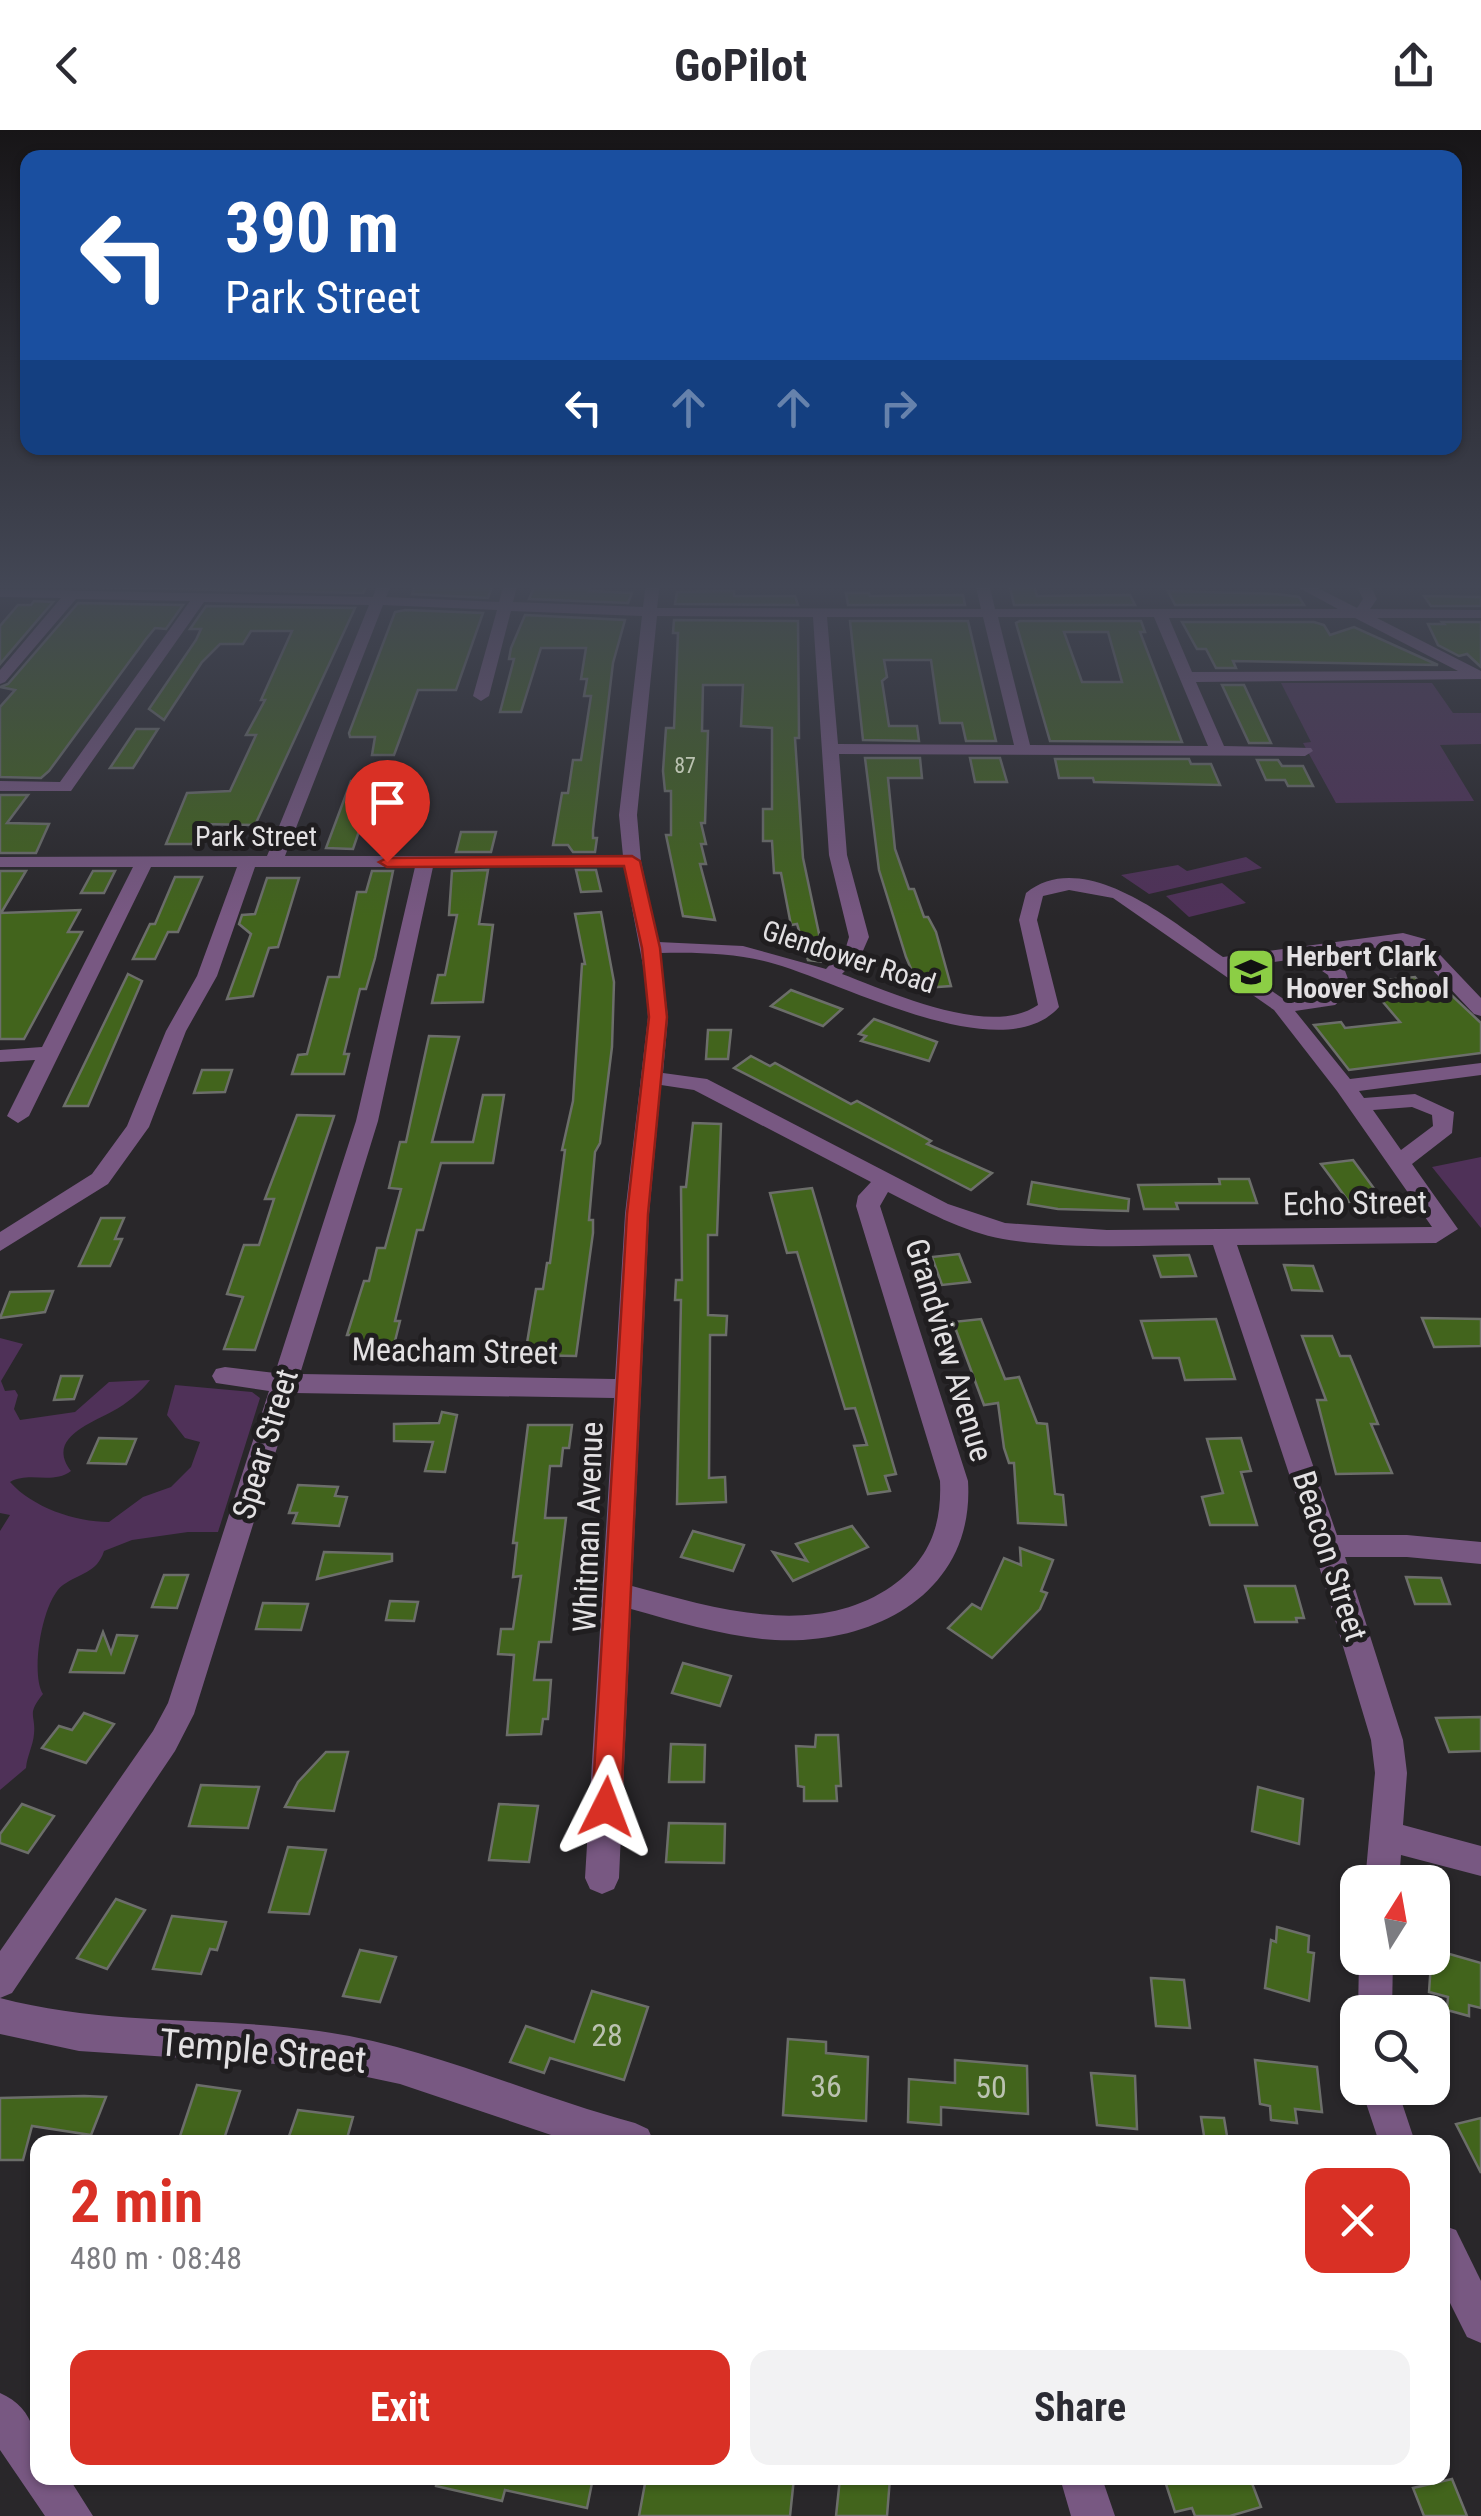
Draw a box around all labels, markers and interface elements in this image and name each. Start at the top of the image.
icon: back [40,38,95,93]
icon: share [1386,38,1441,93]
text: GoPilot [674,39,807,92]
text: 390 m [225,187,399,269]
icon: left [60,190,190,320]
text: Park Street [225,271,421,324]
icon: left [556,380,611,435]
icon: ahead [661,380,716,435]
icon: ahead [766,380,821,435]
icon: right [871,380,926,435]
house number: 87 [674,753,696,778]
pin [345,760,430,863]
icon: arrive [360,775,415,830]
street label: Park Street [195,820,317,853]
street label: Glendower Road [758,913,940,1001]
place label: Herbert Clark Hoover School [1286,940,1449,1005]
school or university icon: Herbert Clark Hoover School [1225,946,1277,998]
street label: Echo Street [1283,1183,1427,1223]
street label: Grandview Avenue [897,1234,1001,1466]
street label: Meacham Street [351,1330,559,1372]
street label: Spear Street [224,1364,306,1524]
street label: Whitman Avenue [565,1421,611,1633]
street label: Beacon Street [1285,1466,1375,1646]
position arrow [554,1755,658,1859]
north arrow [1340,1865,1450,1975]
map controls [1340,1865,1450,2105]
button: search [1340,1995,1450,2105]
house number: 28 [591,2016,623,2054]
street label: Temple Street [158,2020,368,2082]
house number: 36 [810,2067,842,2105]
house number: 50 [975,2068,1007,2106]
text: 2 min [70,2166,203,2237]
button: close [1305,2168,1410,2273]
text: 480 m · 08:48 [70,2239,242,2277]
button: Exit [70,2350,730,2465]
button: Share [750,2350,1410,2465]

